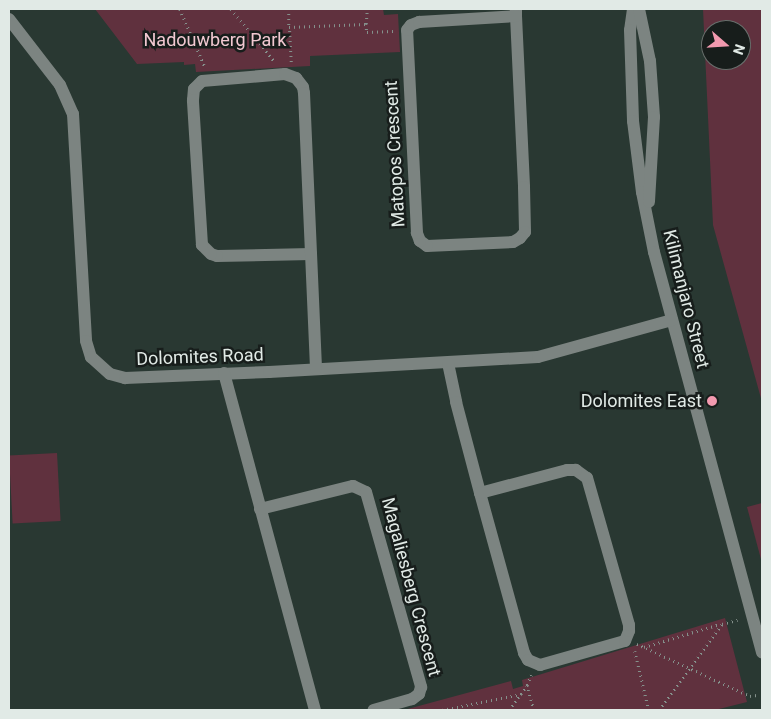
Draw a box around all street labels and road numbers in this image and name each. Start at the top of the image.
street label: Matopos Crescent [380,80,410,228]
street label: Kilimanjaro Street [658,227,714,371]
street label: Dolomites Road [136,344,264,370]
street label: Magaliesberg Crescent [377,495,445,679]

